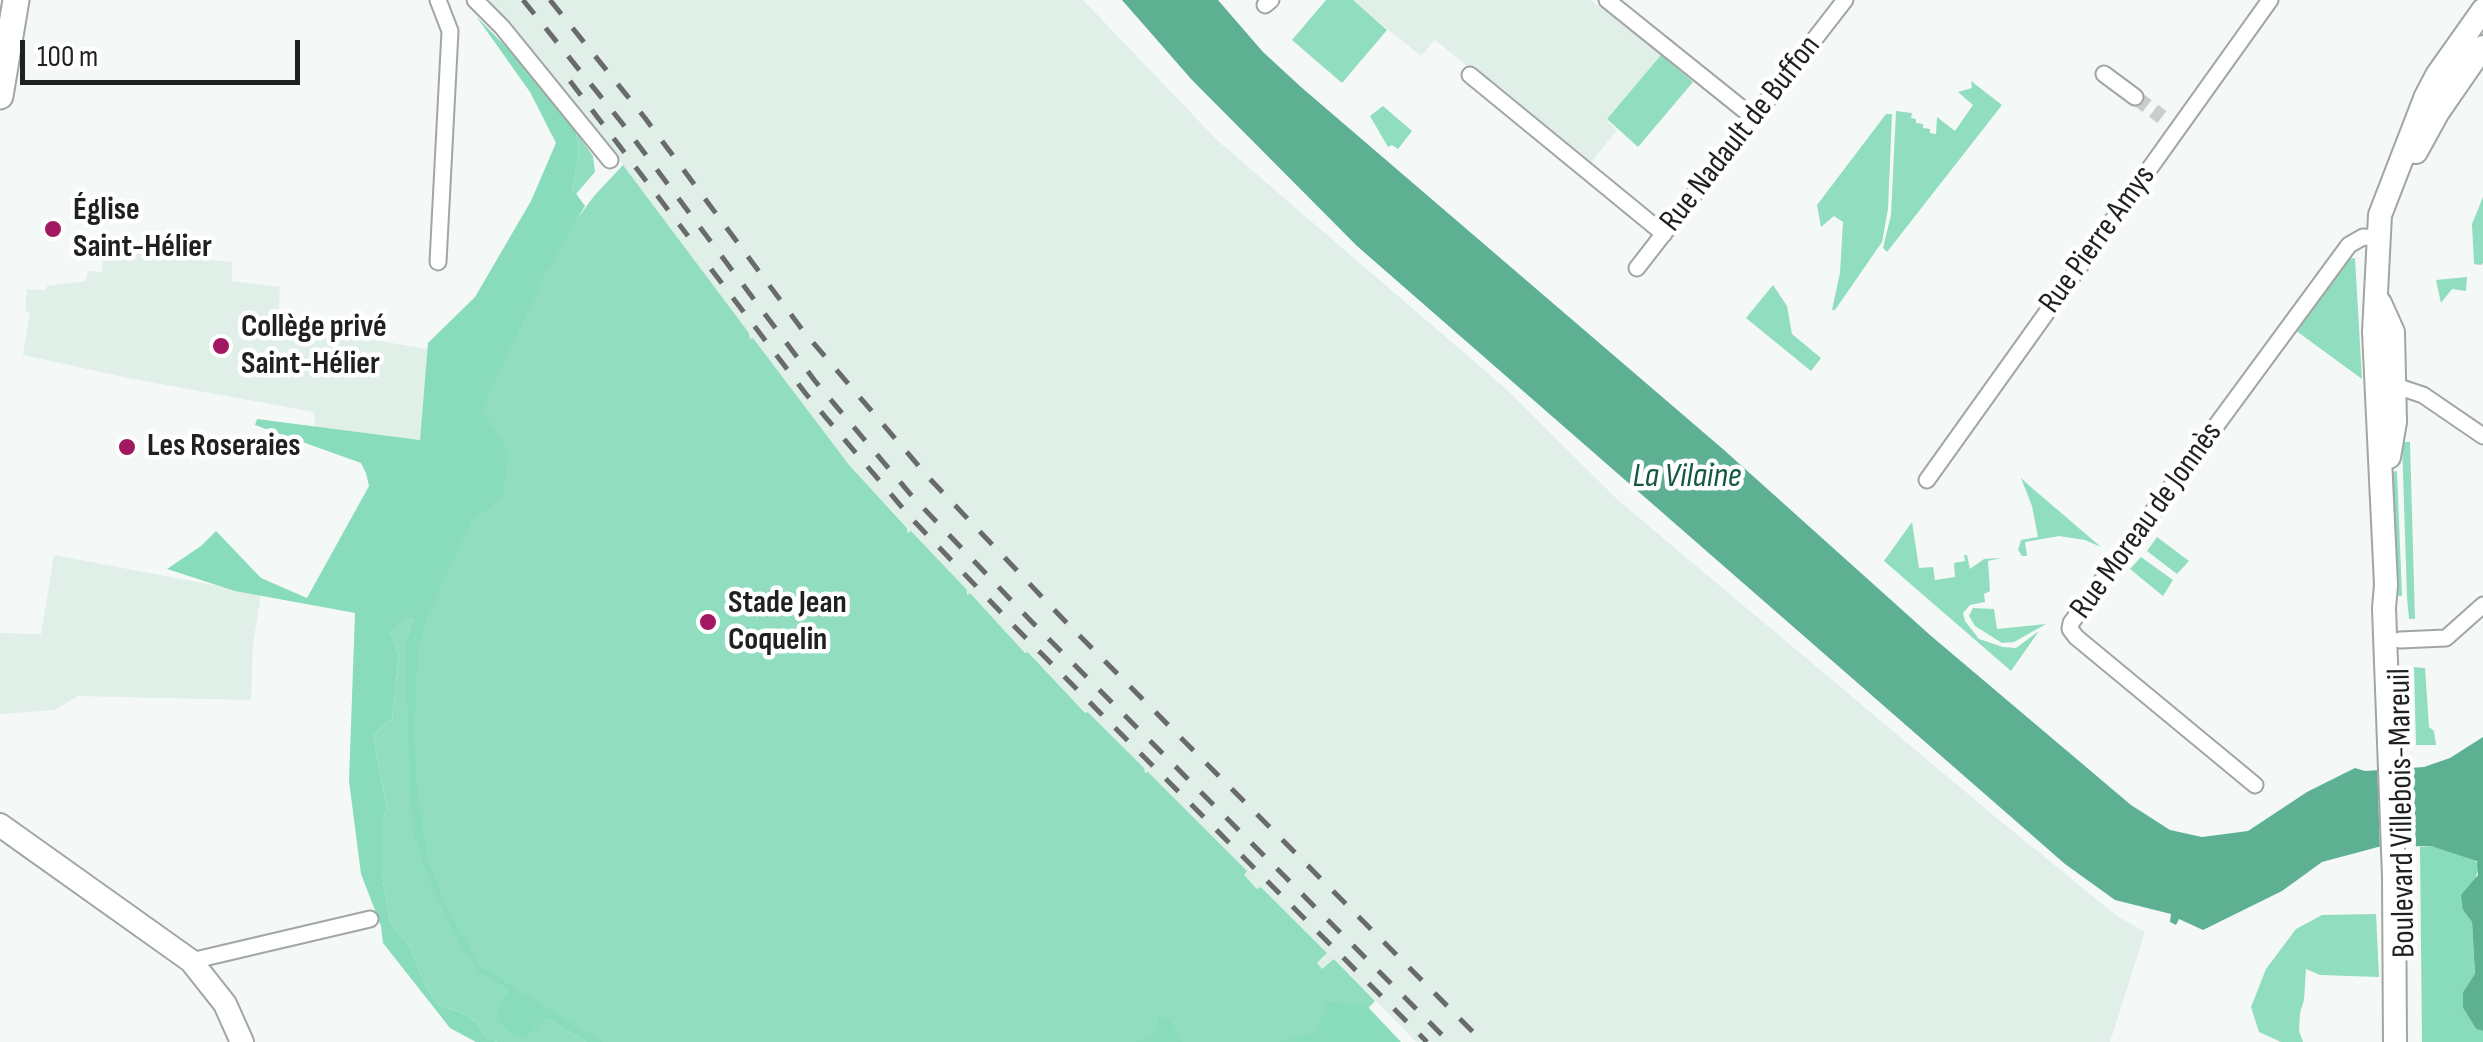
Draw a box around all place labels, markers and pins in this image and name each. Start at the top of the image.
place label: Église Saint-Hélier [73,192,212,267]
marker: Église Saint-Hélier [42,218,64,240]
place label: Collège privé Saint-Hélier [241,309,387,384]
marker: Collège privé Saint-Hélier [210,335,232,357]
place label: Les Roseraies [147,428,301,466]
marker: Les Roseraies [116,436,138,458]
place label: Stade Jean Coquelin [728,585,847,660]
marker: Stade Jean Coquelin [697,611,719,633]

